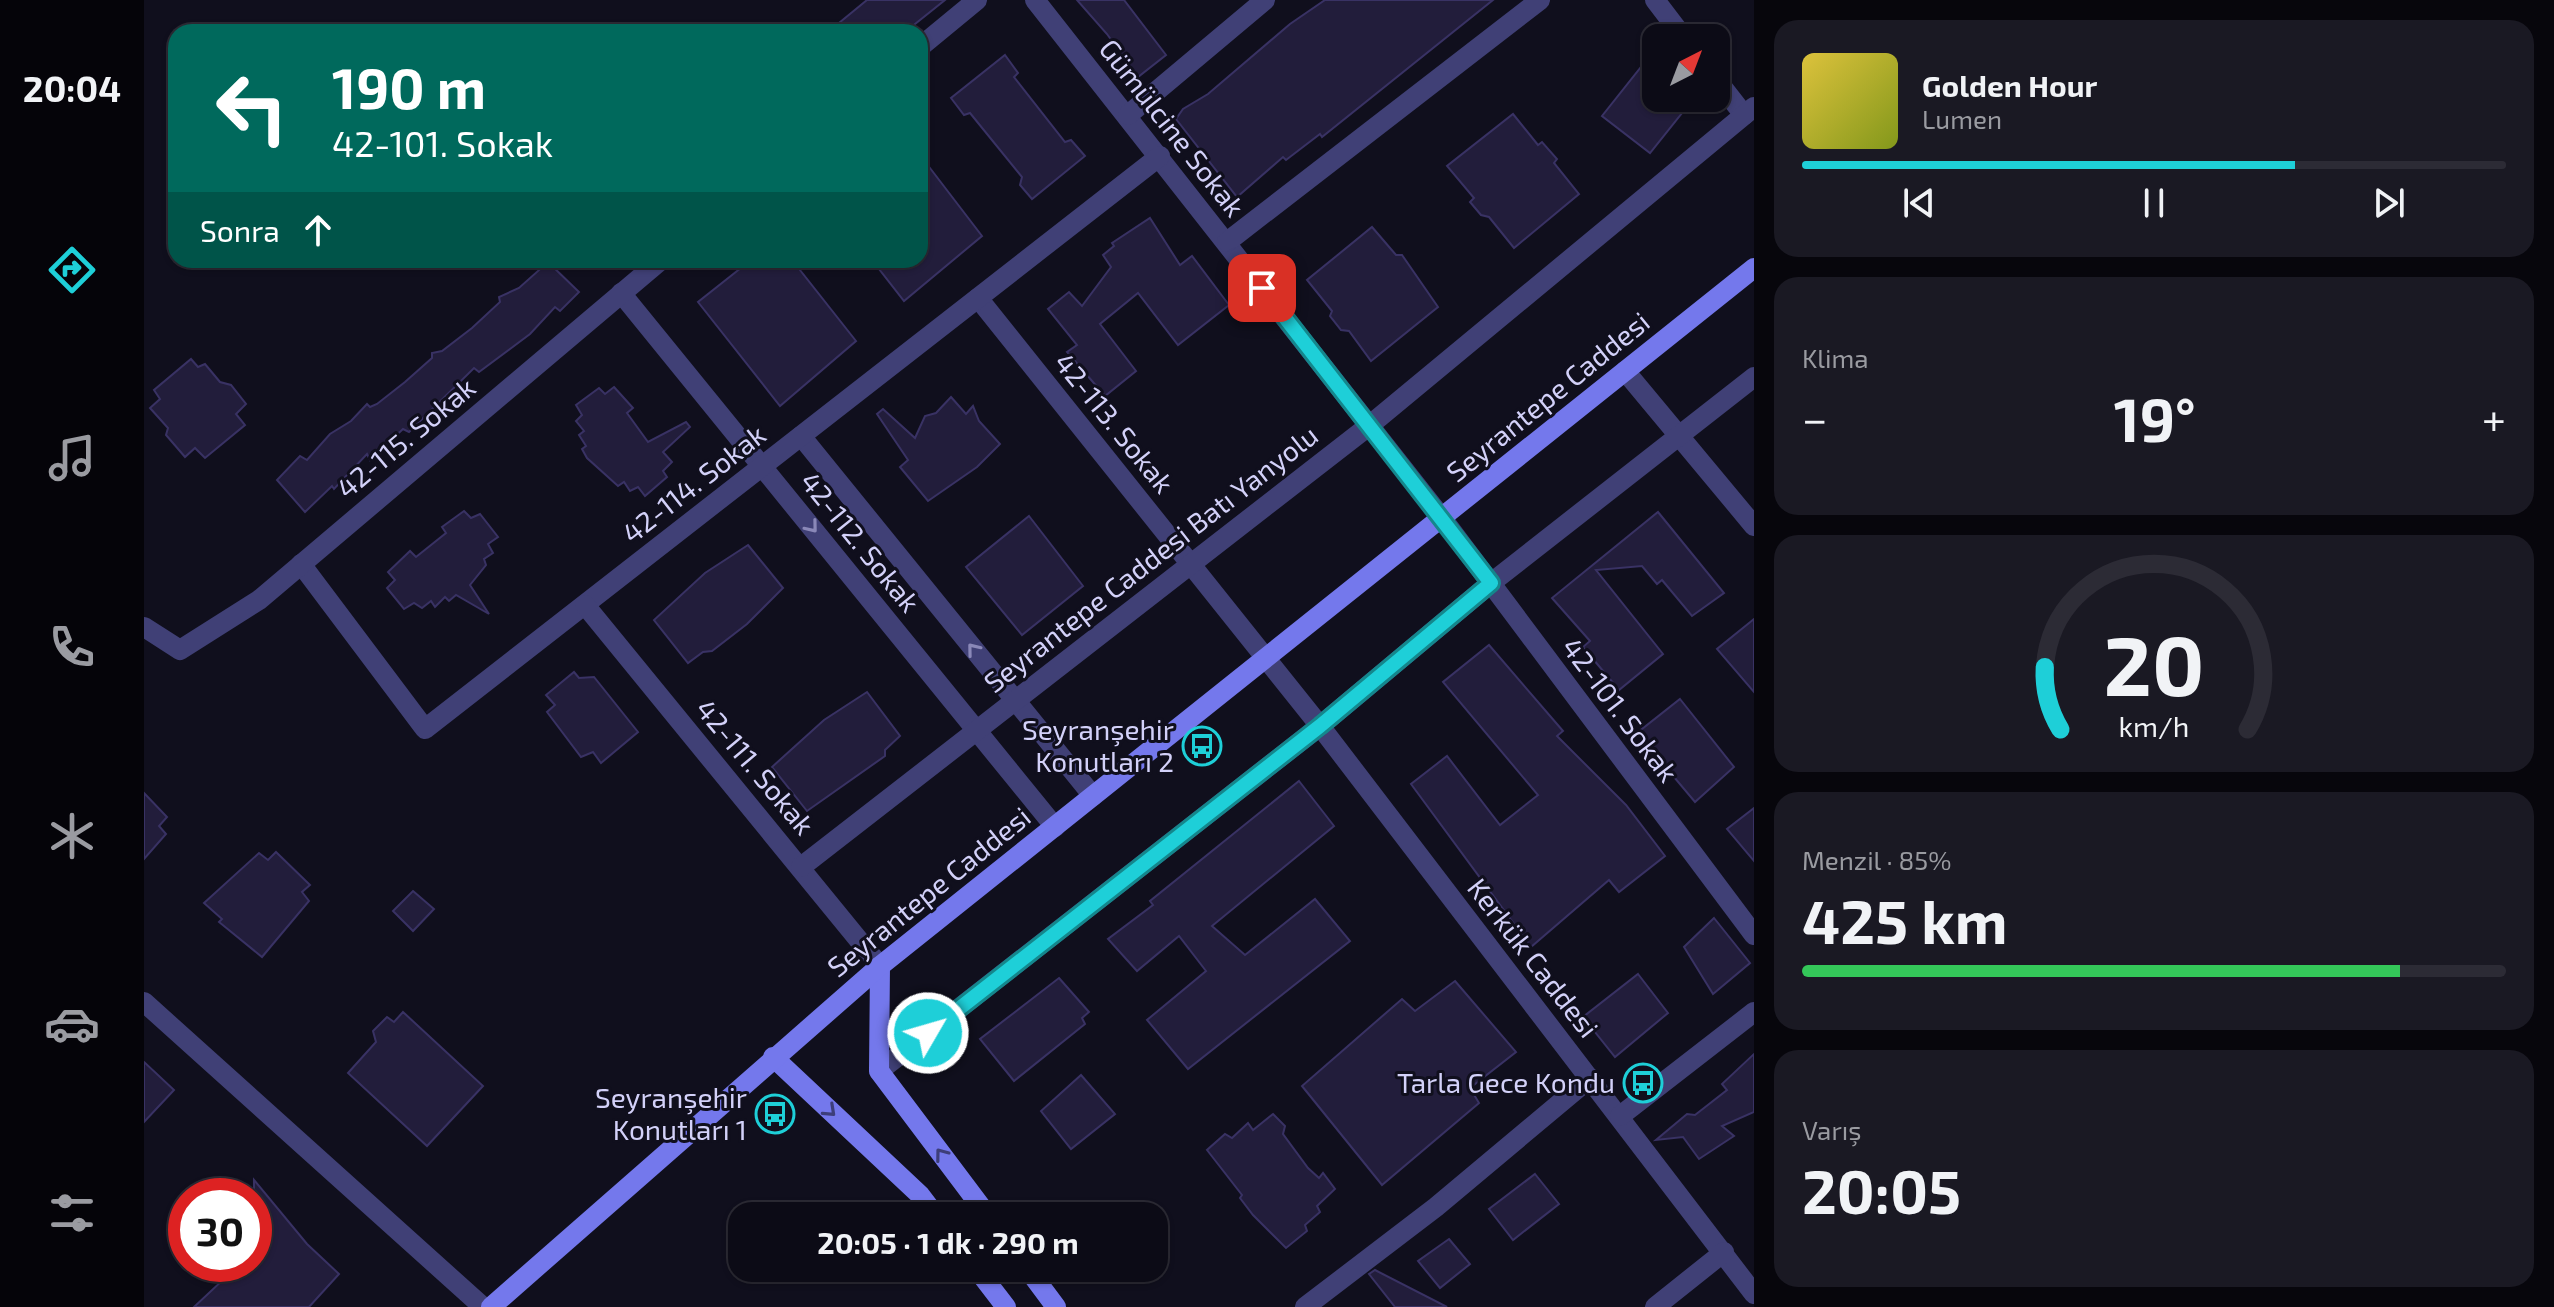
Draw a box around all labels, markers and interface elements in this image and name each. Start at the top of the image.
north arrow [1642,24,1730,112]
map controls [1642,24,1730,112]
street label: Gümülcine Sokak [1093,32,1253,223]
text: 190 m [332,53,486,120]
icon: left [200,56,304,160]
text: 20:04 [23,66,121,109]
text: Golden Hour [1922,67,2097,103]
text: Lumen [1922,103,2002,134]
text: 42-101. Sokak [332,121,553,164]
icon: previous [1897,181,1941,225]
icon: pause [2132,181,2176,225]
icon: next [2367,181,2411,225]
icon: ahead [296,208,340,252]
text: Sonra [200,212,280,248]
icon: directions [44,242,100,298]
pin [1228,254,1296,322]
icon: arrive [1240,266,1284,310]
street label: Seyrantepe Caddesi [1439,304,1656,488]
text: Klima [1802,342,1869,373]
street label: 42-113. Sokak [1048,345,1182,499]
street label: 42-115. Sokak [329,370,481,505]
text: 19° [2114,382,2196,454]
text: − [1802,391,1828,444]
text: + [2482,391,2506,444]
street label: 42-114. Sokak [615,417,772,550]
street label: Seyrantepe Caddesi Batı Yanyolu [977,417,1324,699]
icon: music [44,430,100,486]
street label: 42-112. Sokak [794,464,928,618]
one-way arrow [802,518,816,533]
text: 20 [2104,612,2204,712]
icon: phone [44,619,100,675]
street label: 42-101. Sokak [1555,631,1686,788]
one-way arrow [968,644,983,658]
street label: 42-111. Sokak [689,692,822,841]
text: km/h [2119,708,2189,743]
place label: Seyranşehir Konutları 2 [1022,712,1174,778]
bus stop icon: Seyranşehir Konutları 2 [1181,725,1223,767]
street label: Seyrantepe Caddesi [820,799,1037,983]
icon: climate [44,808,100,864]
text: Menzil · 85% [1802,844,1951,875]
street label: Kerkük Caddesi [1461,871,1606,1044]
text: 425 km [1802,884,2008,956]
position arrow [886,991,970,1075]
icon: car [44,996,100,1052]
bus stop icon: Tarla Gece Kondu [1622,1062,1664,1104]
place label: Tarla Gece Kondu [1397,1065,1615,1099]
place label: Seyranşehir Konutları 1 [595,1080,747,1146]
bus stop icon: Seyranşehir Konutları 1 [754,1093,796,1135]
one-way arrow [821,1101,836,1115]
text: Varış [1802,1114,1862,1145]
one-way arrow [937,1148,951,1162]
text: 20:05 [1802,1154,1961,1226]
speed limit sign: 30 [168,1178,272,1282]
icon: filters [44,1185,100,1241]
text: 20:05 · 1 dk · 290 m [817,1224,1079,1260]

